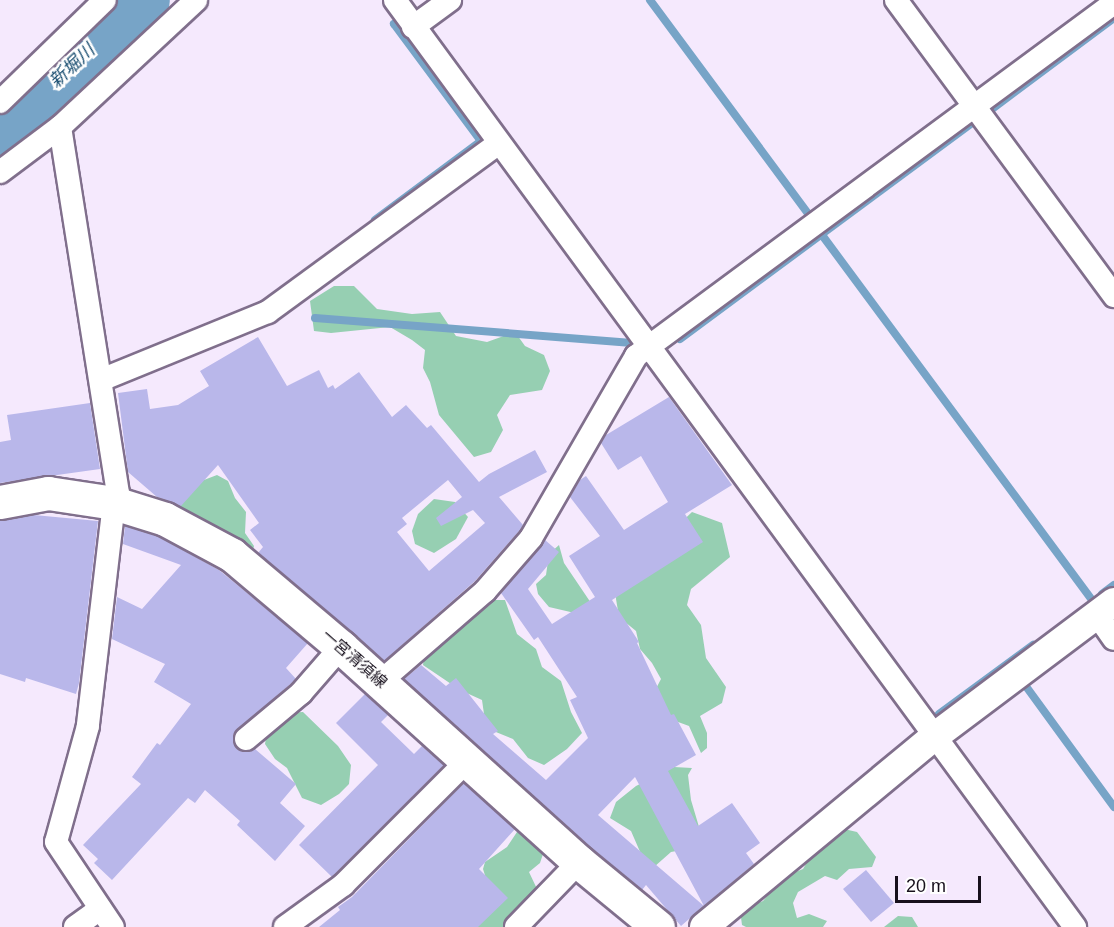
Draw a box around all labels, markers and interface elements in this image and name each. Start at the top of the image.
water label: 新堀川 [45,40,99,92]
street label: 一宮清須線 [318,626,390,692]
scale bar [898,864,984,902]
text: 20 m [906,876,946,896]

